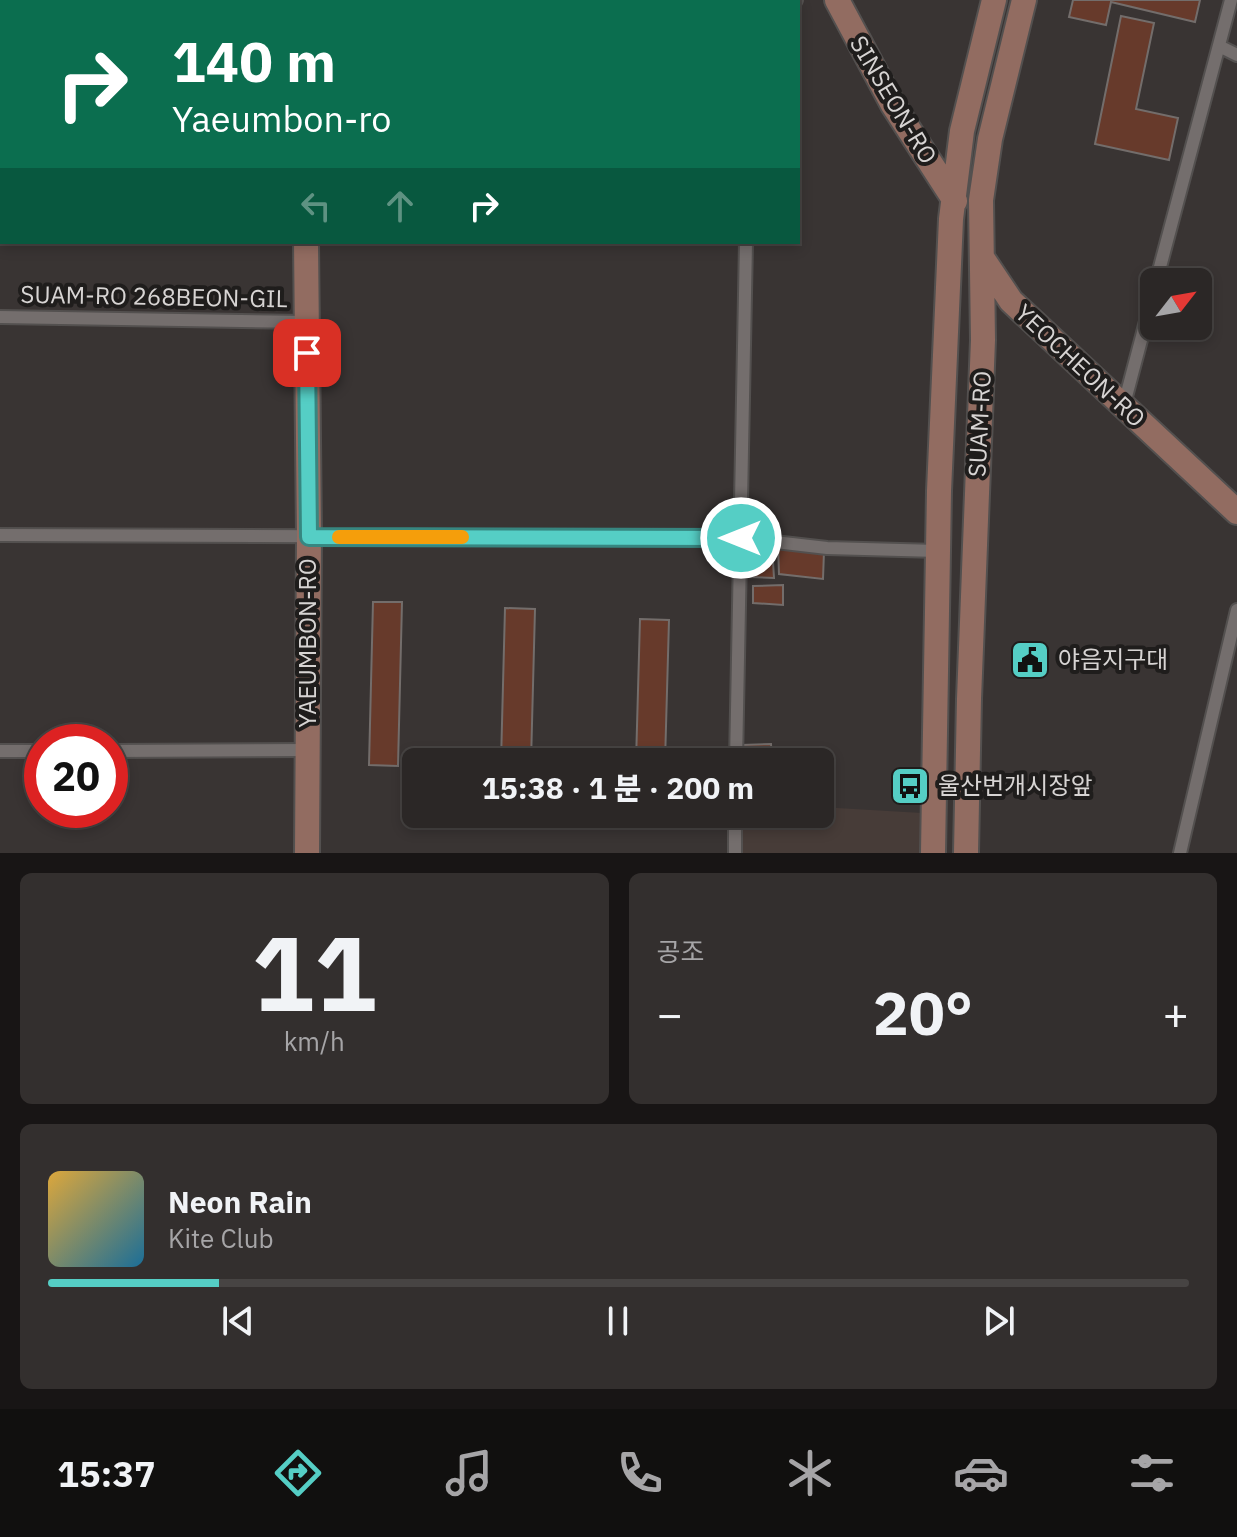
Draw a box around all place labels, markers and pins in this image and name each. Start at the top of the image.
pin [273,319,341,387]
public building icon: 야음지구대 [1009,639,1051,681]
place label: 야음지구대 [1058,643,1168,675]
bus stop icon: 울산번개시장앞 [889,765,931,807]
place label: 울산번개시장앞 [938,769,1093,801]

